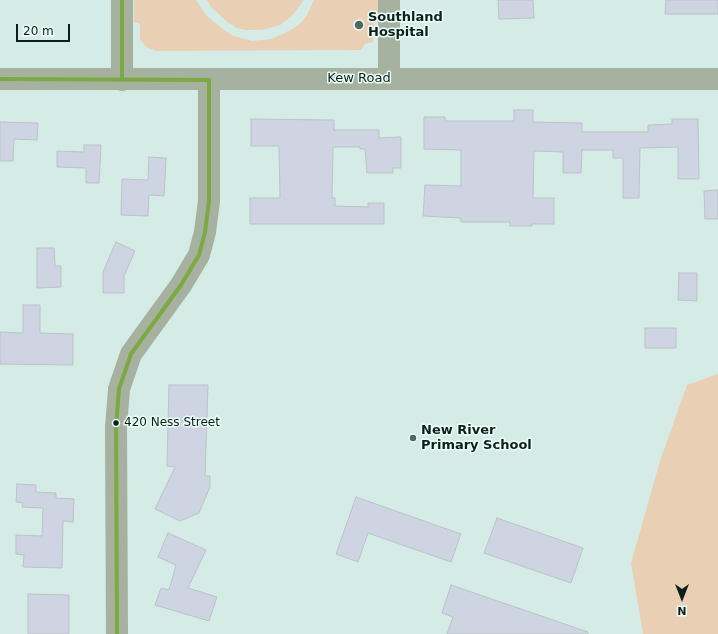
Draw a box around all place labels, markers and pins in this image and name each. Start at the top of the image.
place label: Southland Hospital [368,10,443,41]
marker: Southland Hospital [353,19,365,31]
place label: 420 Ness Street [124,416,220,430]
marker: 420 Ness Street [111,418,121,428]
place label: New River Primary School [421,423,532,454]
marker: New River Primary School [408,433,418,443]

